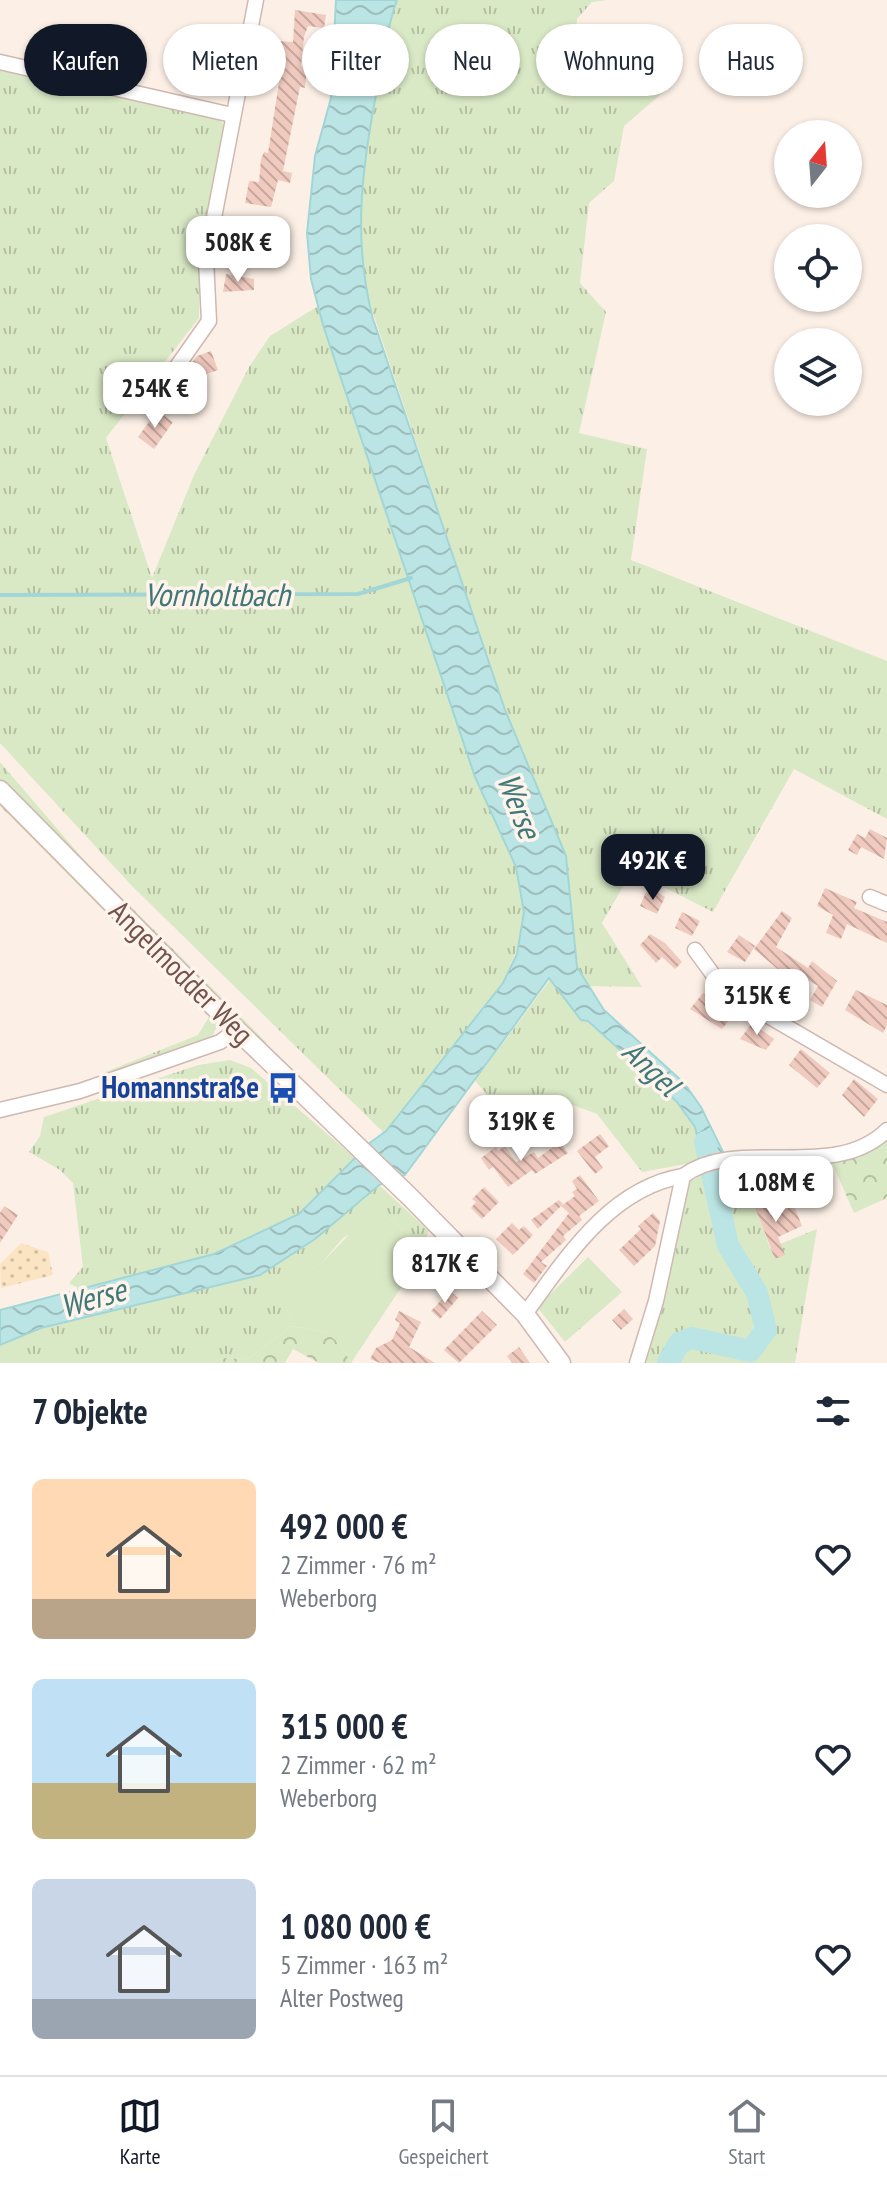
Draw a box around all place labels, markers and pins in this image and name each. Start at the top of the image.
pin: 508K € [173,216,303,284]
pin: 254K € [90,362,220,430]
pin: 492K € [588,834,718,902]
pin: 315K € [692,969,822,1037]
place label: Homannstraße [101,1067,259,1106]
bus stop icon: Homannstraße [266,1071,300,1105]
pin: 319K € [456,1095,586,1163]
pin: 1.08M € [702,1156,850,1224]
pin: 817K € [380,1237,510,1305]

